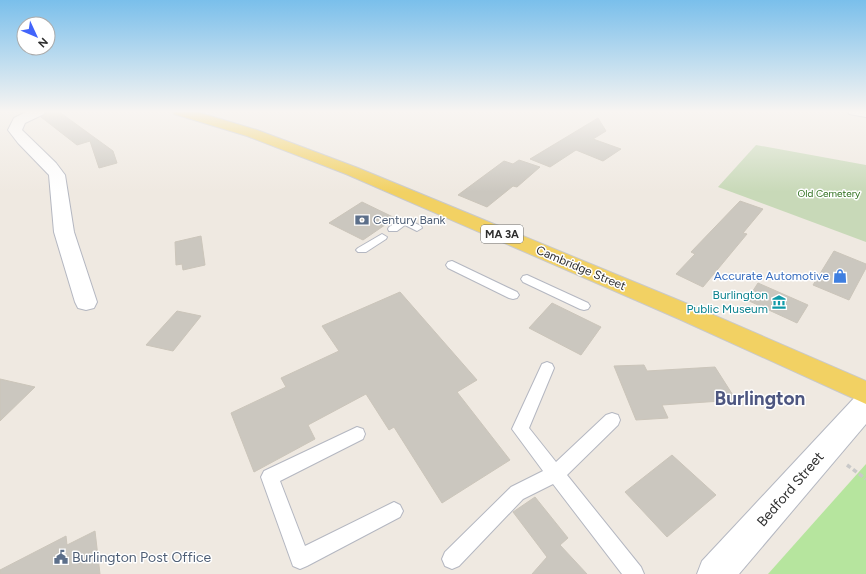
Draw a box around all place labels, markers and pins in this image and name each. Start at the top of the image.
bank icon: Century Bank [354,212,370,228]
place label: Century Bank [373,213,446,227]
shop icon: Accurate Automotive [832,268,848,284]
place label: Accurate Automotive [714,269,829,283]
place label: Burlington Public Museum [687,288,768,316]
museum icon: Burlington Public Museum [771,294,787,310]
public building icon: Burlington Post Office [53,549,69,565]
place label: Burlington Post Office [72,549,211,566]

